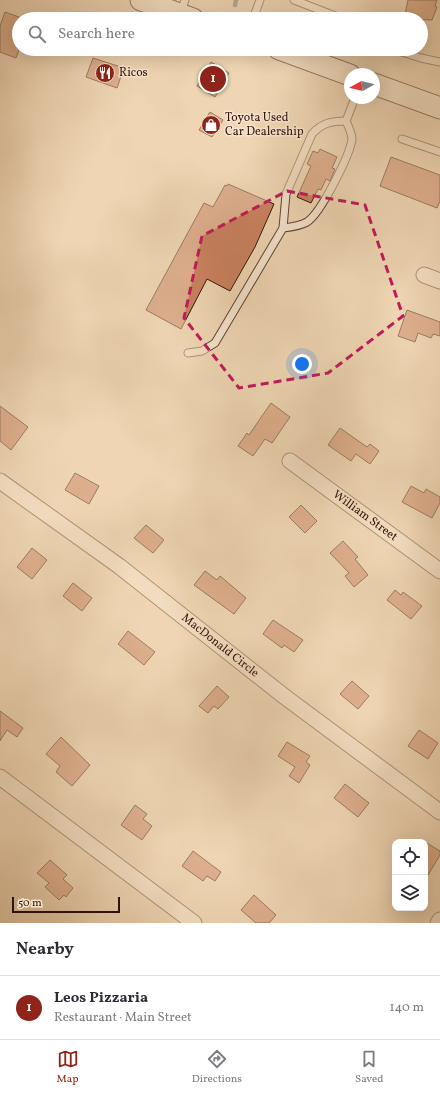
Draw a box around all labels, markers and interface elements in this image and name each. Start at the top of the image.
search box [12,12,428,56]
icon: search [26,23,48,45]
text: Search here [58,24,135,45]
restaurant icon: Ricos [94,62,116,84]
pin: 1 [200,64,226,94]
place label: Ricos [119,65,148,81]
north arrow [344,68,380,104]
place label: Toyota Used Car Dealership [225,110,304,140]
shop icon: Toyota Used Car Dealership [200,114,222,136]
your location [292,354,312,374]
street label: William Street [329,487,401,545]
street label: MacDonald Circle [178,610,262,682]
map controls [392,839,428,911]
button: locate [392,839,428,875]
button: layers [392,875,428,911]
scale bar [12,895,120,914]
text: 50 m [18,896,42,911]
text: Nearby [16,938,74,961]
text: Leos Pizzaria [54,988,148,1009]
text: 1 [26,999,32,1017]
text: 140 m [390,999,424,1017]
text: Restaurant · Main Street [54,1009,192,1027]
tab: Map [57,1048,79,1087]
tab: Directions [192,1048,242,1087]
tab: Saved [355,1048,383,1087]

